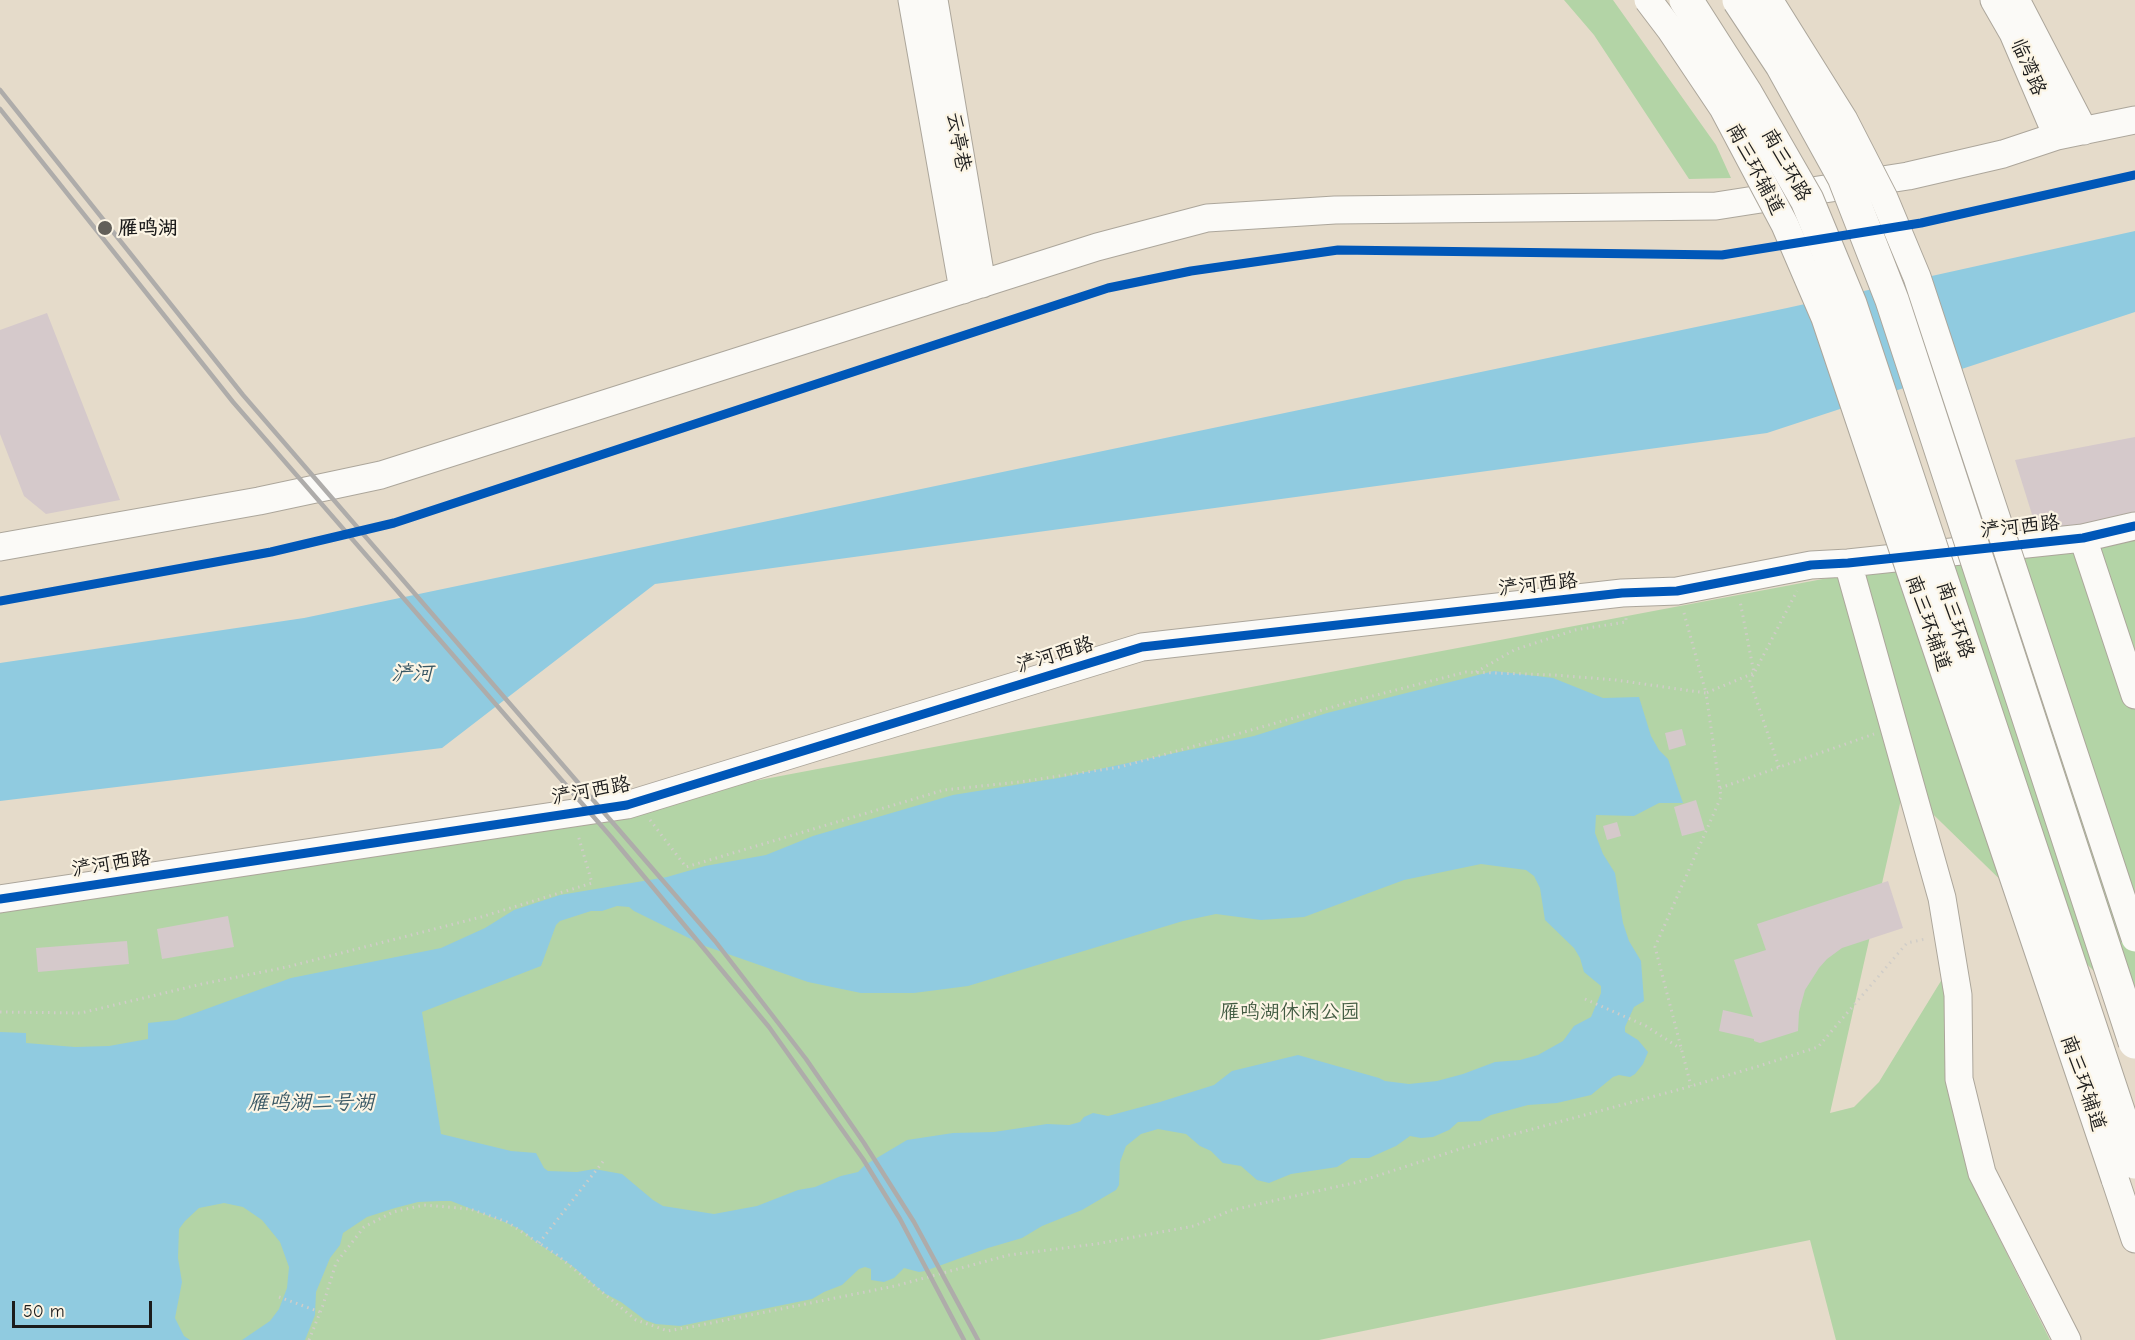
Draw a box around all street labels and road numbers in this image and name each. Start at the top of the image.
street label: 临湾路 [2005,35,2051,99]
street label: 云亭巷 [941,110,975,174]
street label: 南三环辅道 [1721,119,1789,219]
street label: 南三环路 [1756,124,1816,206]
street label: 浐河西路 [1979,511,2061,543]
street label: 浐河西路 [1497,569,1579,601]
street label: 南三环辅道 [1900,572,1956,674]
street label: 南三环路 [1931,578,1979,662]
street label: 浐河西路 [1013,632,1097,678]
street label: 浐河西路 [550,772,632,810]
street label: 浐河西路 [70,846,152,882]
street label: 南三环辅道 [2055,1032,2111,1134]

